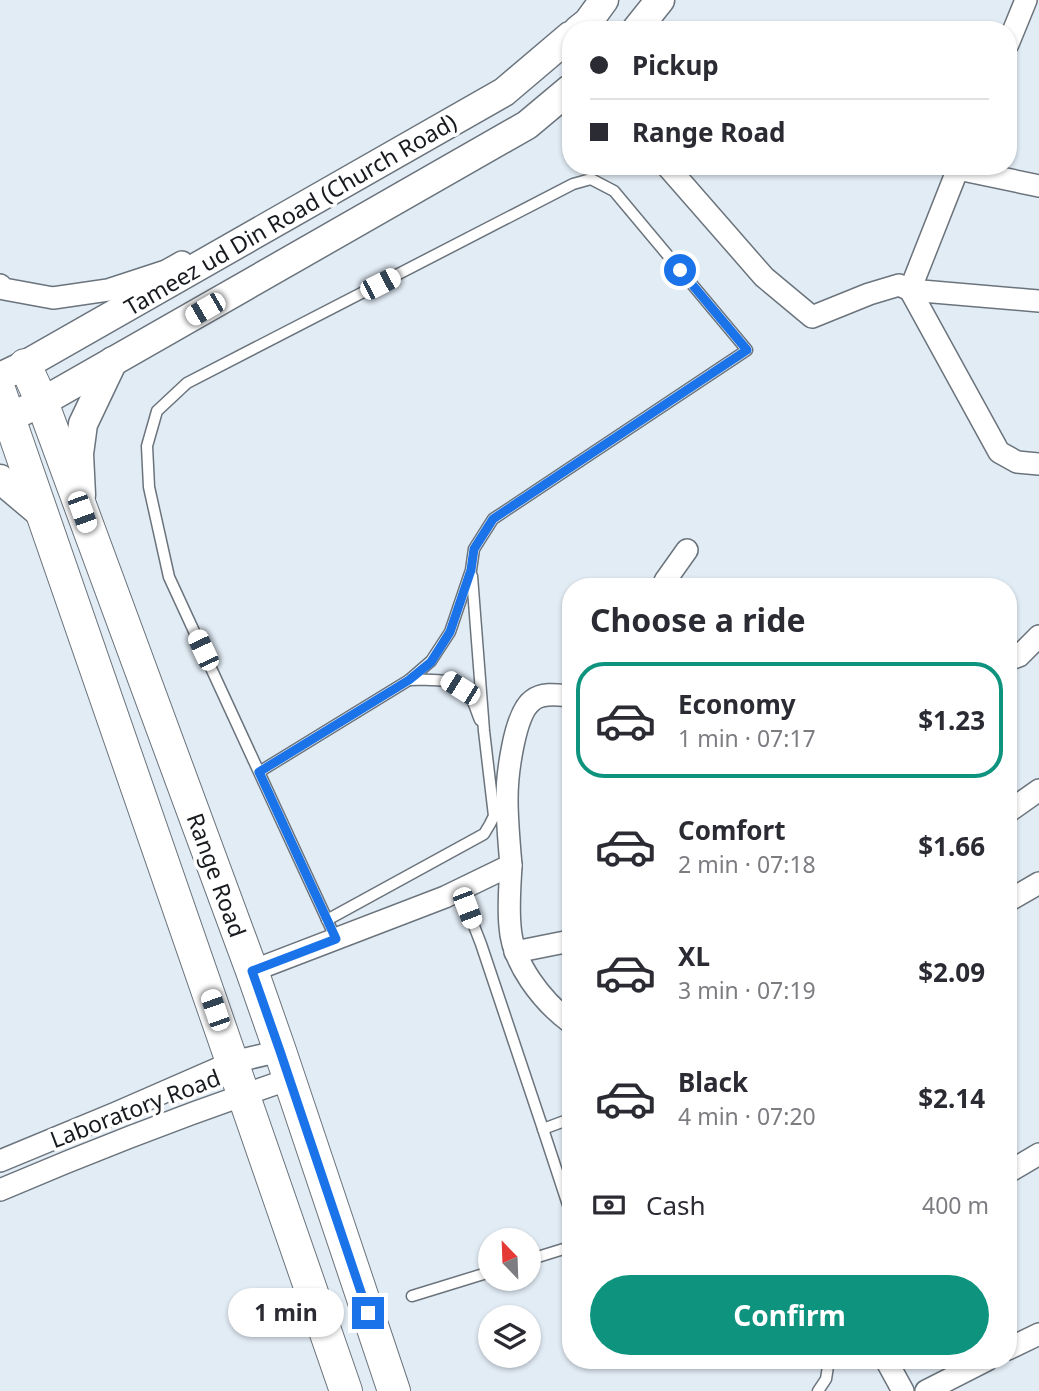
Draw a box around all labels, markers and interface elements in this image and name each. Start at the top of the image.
text: Pickup [632,47,719,83]
street label: Tameez ud Din Road (Church Road) [118,105,462,323]
text: Range Road [632,114,786,150]
route start [664,254,696,286]
car [357,265,404,303]
car [182,289,229,329]
car [65,489,100,535]
text: Choose a ride [590,598,806,641]
car [185,627,222,673]
car [437,668,484,708]
text: Economy [678,686,796,722]
icon: car [594,689,657,752]
text: $1.23 [918,702,985,738]
text: 1 min · 07:17 [678,722,816,754]
street label: Range Road [180,809,254,941]
text: Comfort [678,812,786,848]
icon: car [594,815,657,878]
text: $1.66 [918,828,985,864]
text: 2 min · 07:18 [678,848,816,880]
car [450,885,485,931]
text: XL [678,938,710,974]
icon: car [594,941,657,1004]
text: $2.09 [918,954,985,990]
text: 3 min · 07:19 [678,974,816,1006]
car [199,987,232,1033]
street label: Laboratory Road [45,1061,225,1155]
text: Black [678,1064,748,1100]
icon: car [594,1067,657,1130]
text: $2.14 [918,1080,985,1116]
text: 4 min · 07:20 [678,1100,816,1132]
icon: cash [590,1186,628,1224]
text: Cash [646,1187,706,1223]
text: 400 m [922,1189,989,1221]
north arrow [478,1228,541,1292]
map controls [478,1228,541,1368]
button: Confirm [590,1275,989,1355]
callout: 1 min [228,1288,344,1338]
text: 1 min [254,1296,318,1328]
route end [352,1297,384,1329]
button: layers [478,1305,541,1368]

